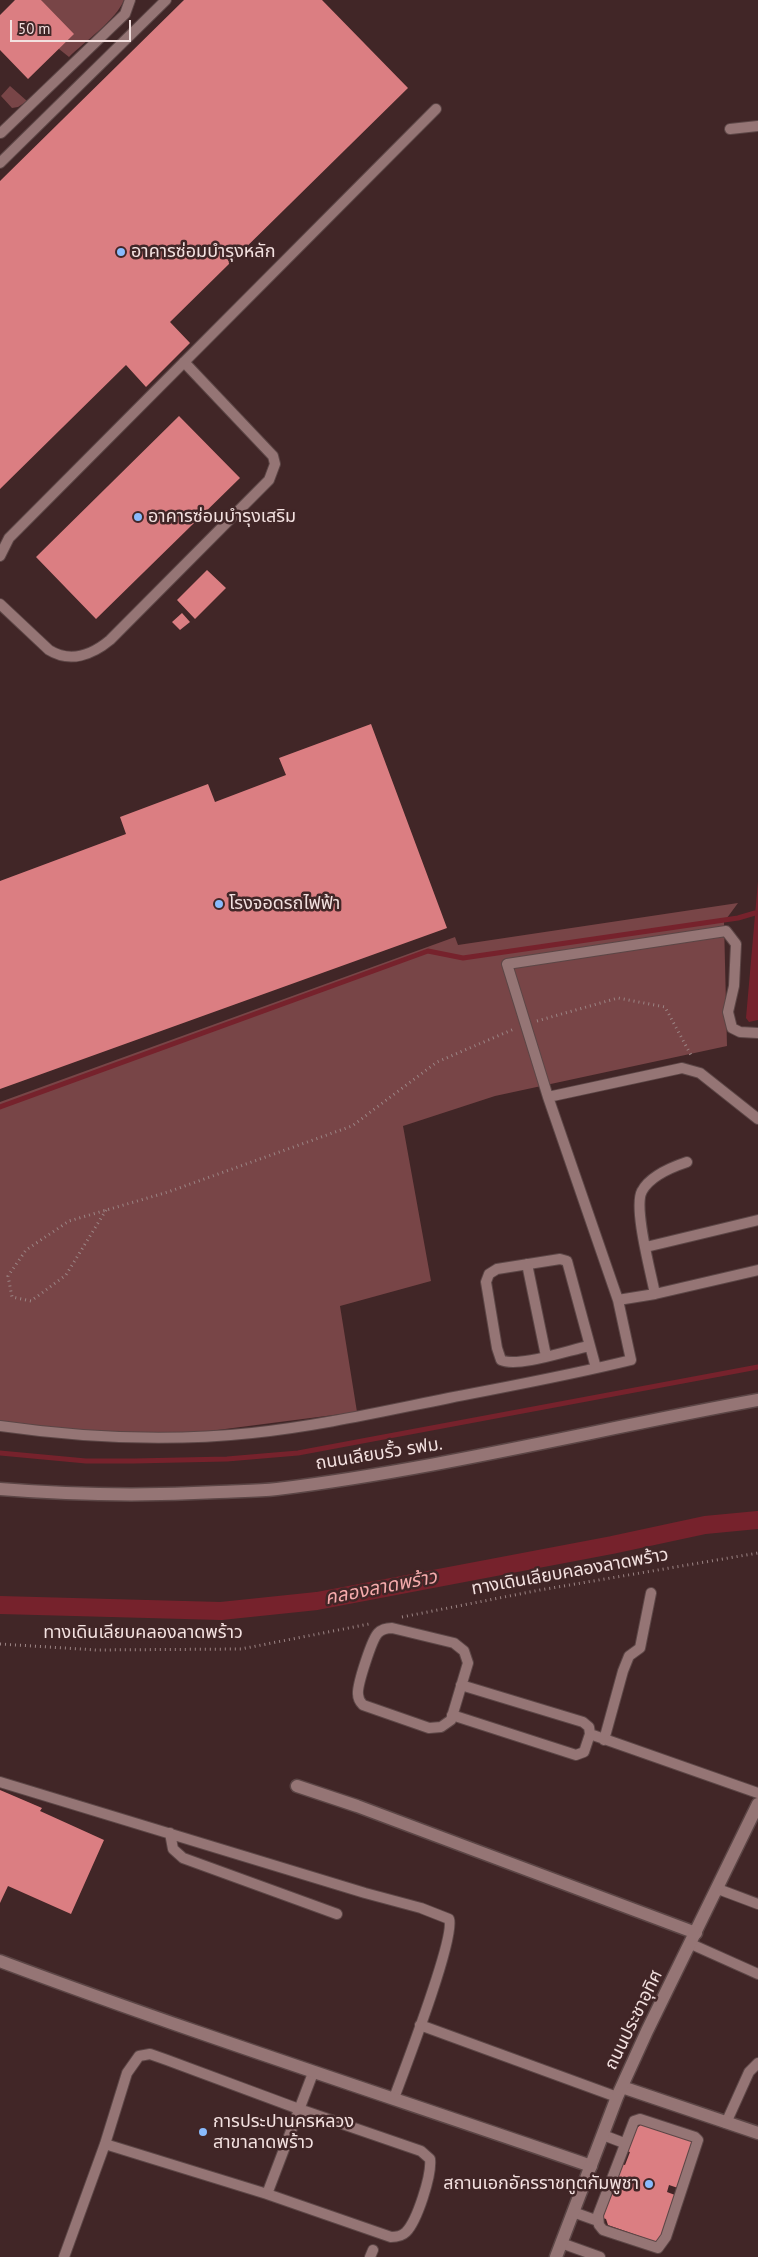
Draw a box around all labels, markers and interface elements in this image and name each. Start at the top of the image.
scale bar [12,10,134,42]
text: 50 m [18,19,51,38]
place label: อาคารซ่อมบำรุงหลัก [131,241,275,263]
marker: อาคารซ่อมบำรุงหลัก [115,246,127,258]
place label: อาคารซ่อมบำรุงเสริม [148,506,296,528]
marker: อาคารซ่อมบำรุงเสริม [132,511,144,523]
place label: โรงจอดรถไฟฟ้า [229,893,340,915]
marker: โรงจอดรถไฟฟ้า [213,898,225,910]
street label: ถนนเลียบรั้ว รฟม. [314,1433,444,1475]
street label: ทางเดินเลียบคลองลาดพร้าว [470,1544,670,1600]
water label: คลองลาดพร้าว [323,1566,439,1610]
street label: ทางเดินเลียบคลองลาดพร้าว [43,1622,243,1644]
street label: ถนนประชาอุทิศ [601,1967,667,2073]
place label: การประปานครหลวง สาขาลาดพร้าว [213,2111,354,2154]
marker: การประปานครหลวง สาขาลาดพร้าว [197,2126,209,2138]
place label: สถานเอกอัครราชทูตกัมพูชา [443,2173,639,2195]
marker: สถานเอกอัครราชทูตกัมพูชา [643,2178,655,2190]

